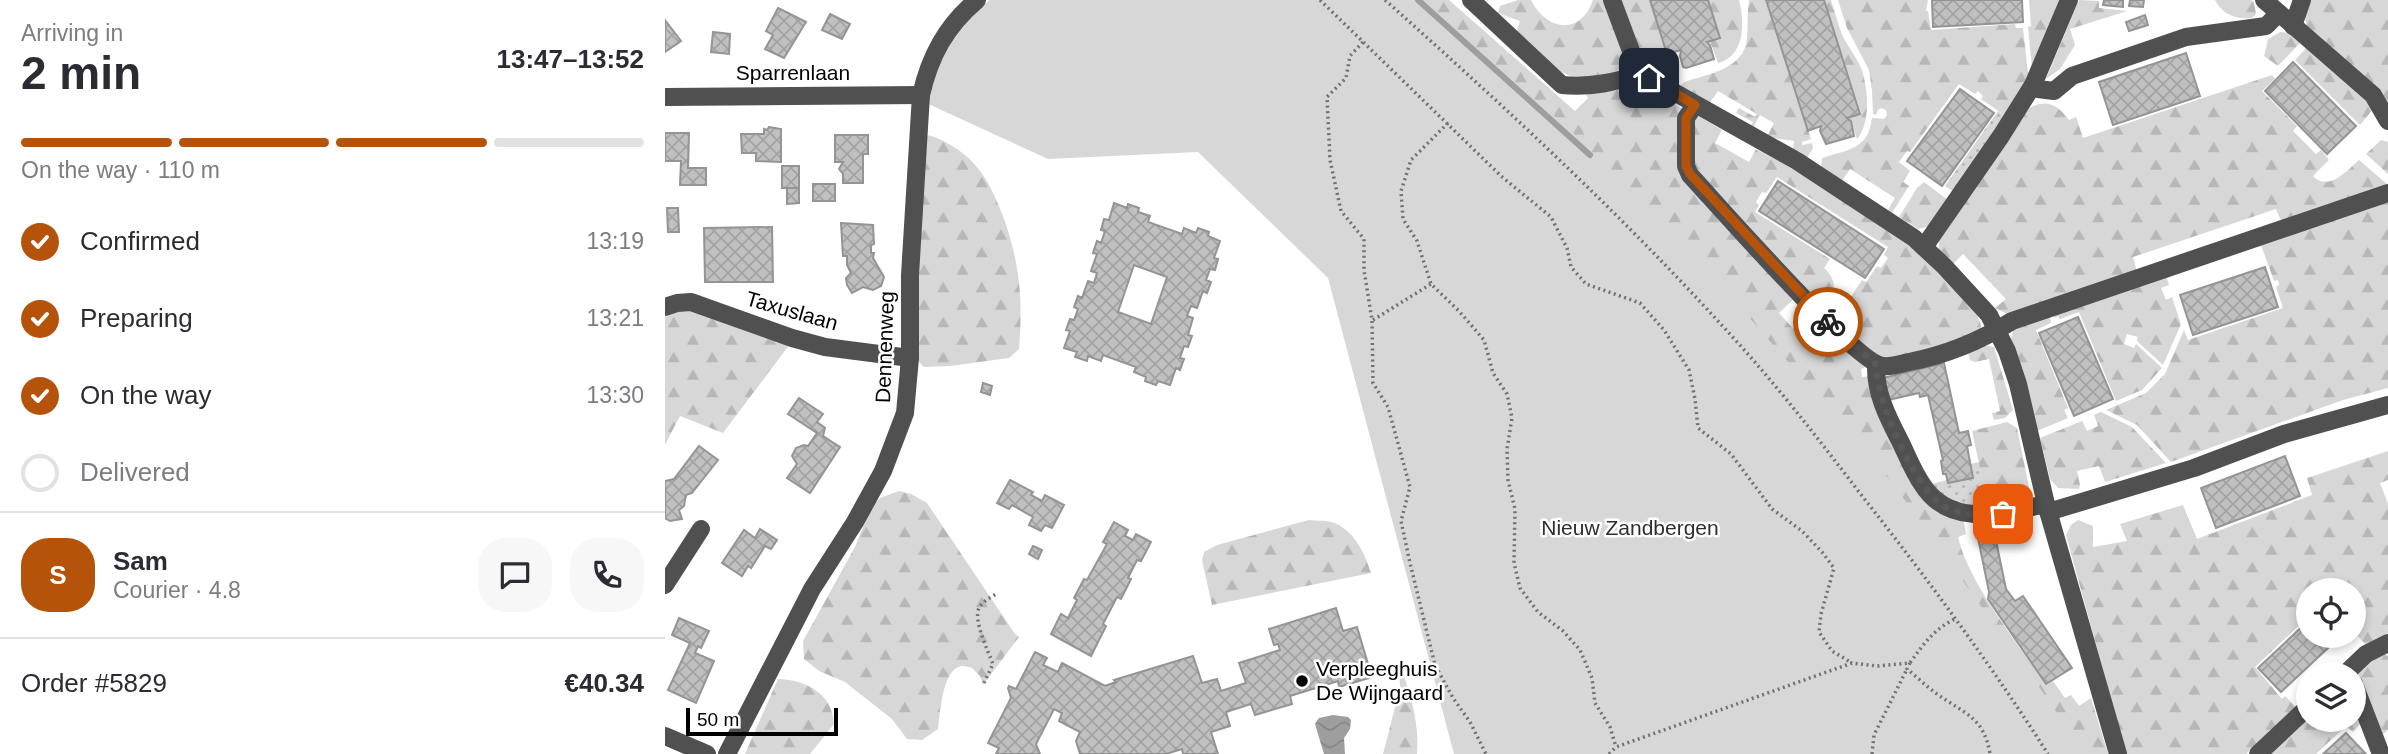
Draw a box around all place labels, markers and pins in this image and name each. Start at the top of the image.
pin [1619,48,1679,108]
pin [1973,484,2033,544]
place label: Verpleeghuis De Wijngaard [1316,657,1443,704]
marker: Verpleeghuis De Wijngaard [1294,673,1310,689]

